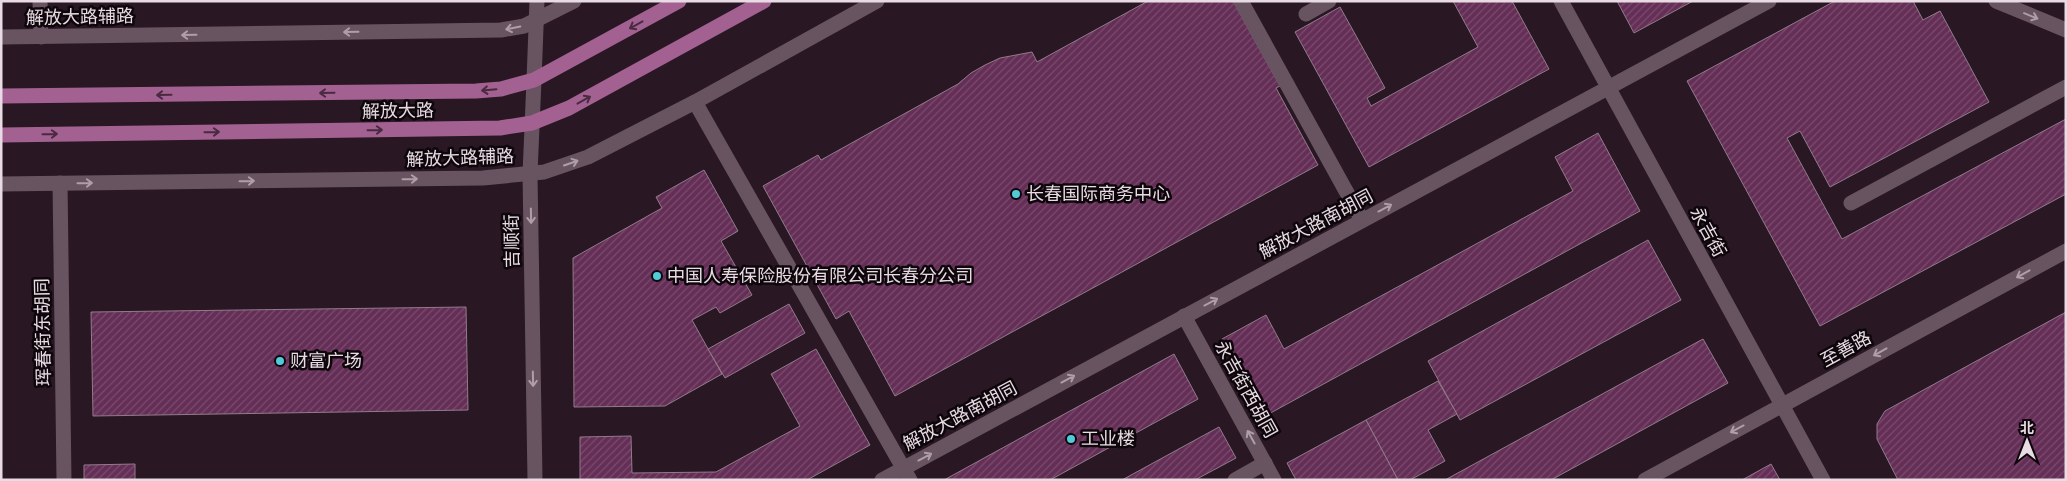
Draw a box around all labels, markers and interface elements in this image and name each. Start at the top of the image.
street label: 解放大路辅路 [26,4,134,30]
one-way arrow [2023,11,2038,21]
one-way arrow [630,20,644,30]
one-way arrow [506,24,522,33]
one-way arrow [343,28,359,37]
one-way arrow [181,30,197,40]
one-way arrow [481,85,497,94]
one-way arrow [319,88,335,97]
one-way arrow [156,90,172,99]
one-way arrow [577,95,592,105]
street label: 解放大路 [362,98,434,124]
one-way arrow [366,125,383,135]
one-way arrow [204,127,220,137]
one-way arrow [42,129,58,139]
street label: 解放大路辅路 [406,144,514,172]
one-way arrow [562,158,578,167]
one-way arrow [402,174,418,184]
one-way arrow [239,176,255,186]
one-way arrow [76,178,93,188]
place label: 长春国际商务中心 [1026,182,1170,206]
street label: 解放大路南胡同 [1255,184,1377,264]
marker: 长春国际商务中心 [1010,188,1022,200]
one-way arrow [1377,203,1391,213]
street label: 永吉街 [1684,203,1732,261]
one-way arrow [526,208,535,224]
street label: 吉顺街 [500,214,524,268]
place label: 中国人寿保险股份有限公司长春分公司 [667,264,973,288]
marker: 中国人寿保险股份有限公司长春分公司 [651,270,663,282]
one-way arrow [2016,270,2031,279]
street label: 珲春街东胡同 [30,278,56,386]
one-way arrow [1203,297,1218,307]
street label: 至善路 [1817,325,1875,373]
street label: 永吉街西胡同 [1209,336,1283,442]
one-way arrow [1873,348,1888,357]
place label: 财富广场 [290,349,362,373]
marker: 财富广场 [274,355,286,367]
one-way arrow [528,370,538,387]
one-way arrow [1060,374,1074,384]
street label: 解放大路南胡同 [899,376,1021,456]
north arrow [2002,416,2052,466]
text: 北 [2020,419,2034,437]
one-way arrow [1731,425,1745,435]
place label: 工业楼 [1081,427,1135,451]
one-way arrow [1245,430,1255,445]
marker: 工业楼 [1065,433,1077,445]
one-way arrow [917,451,931,461]

